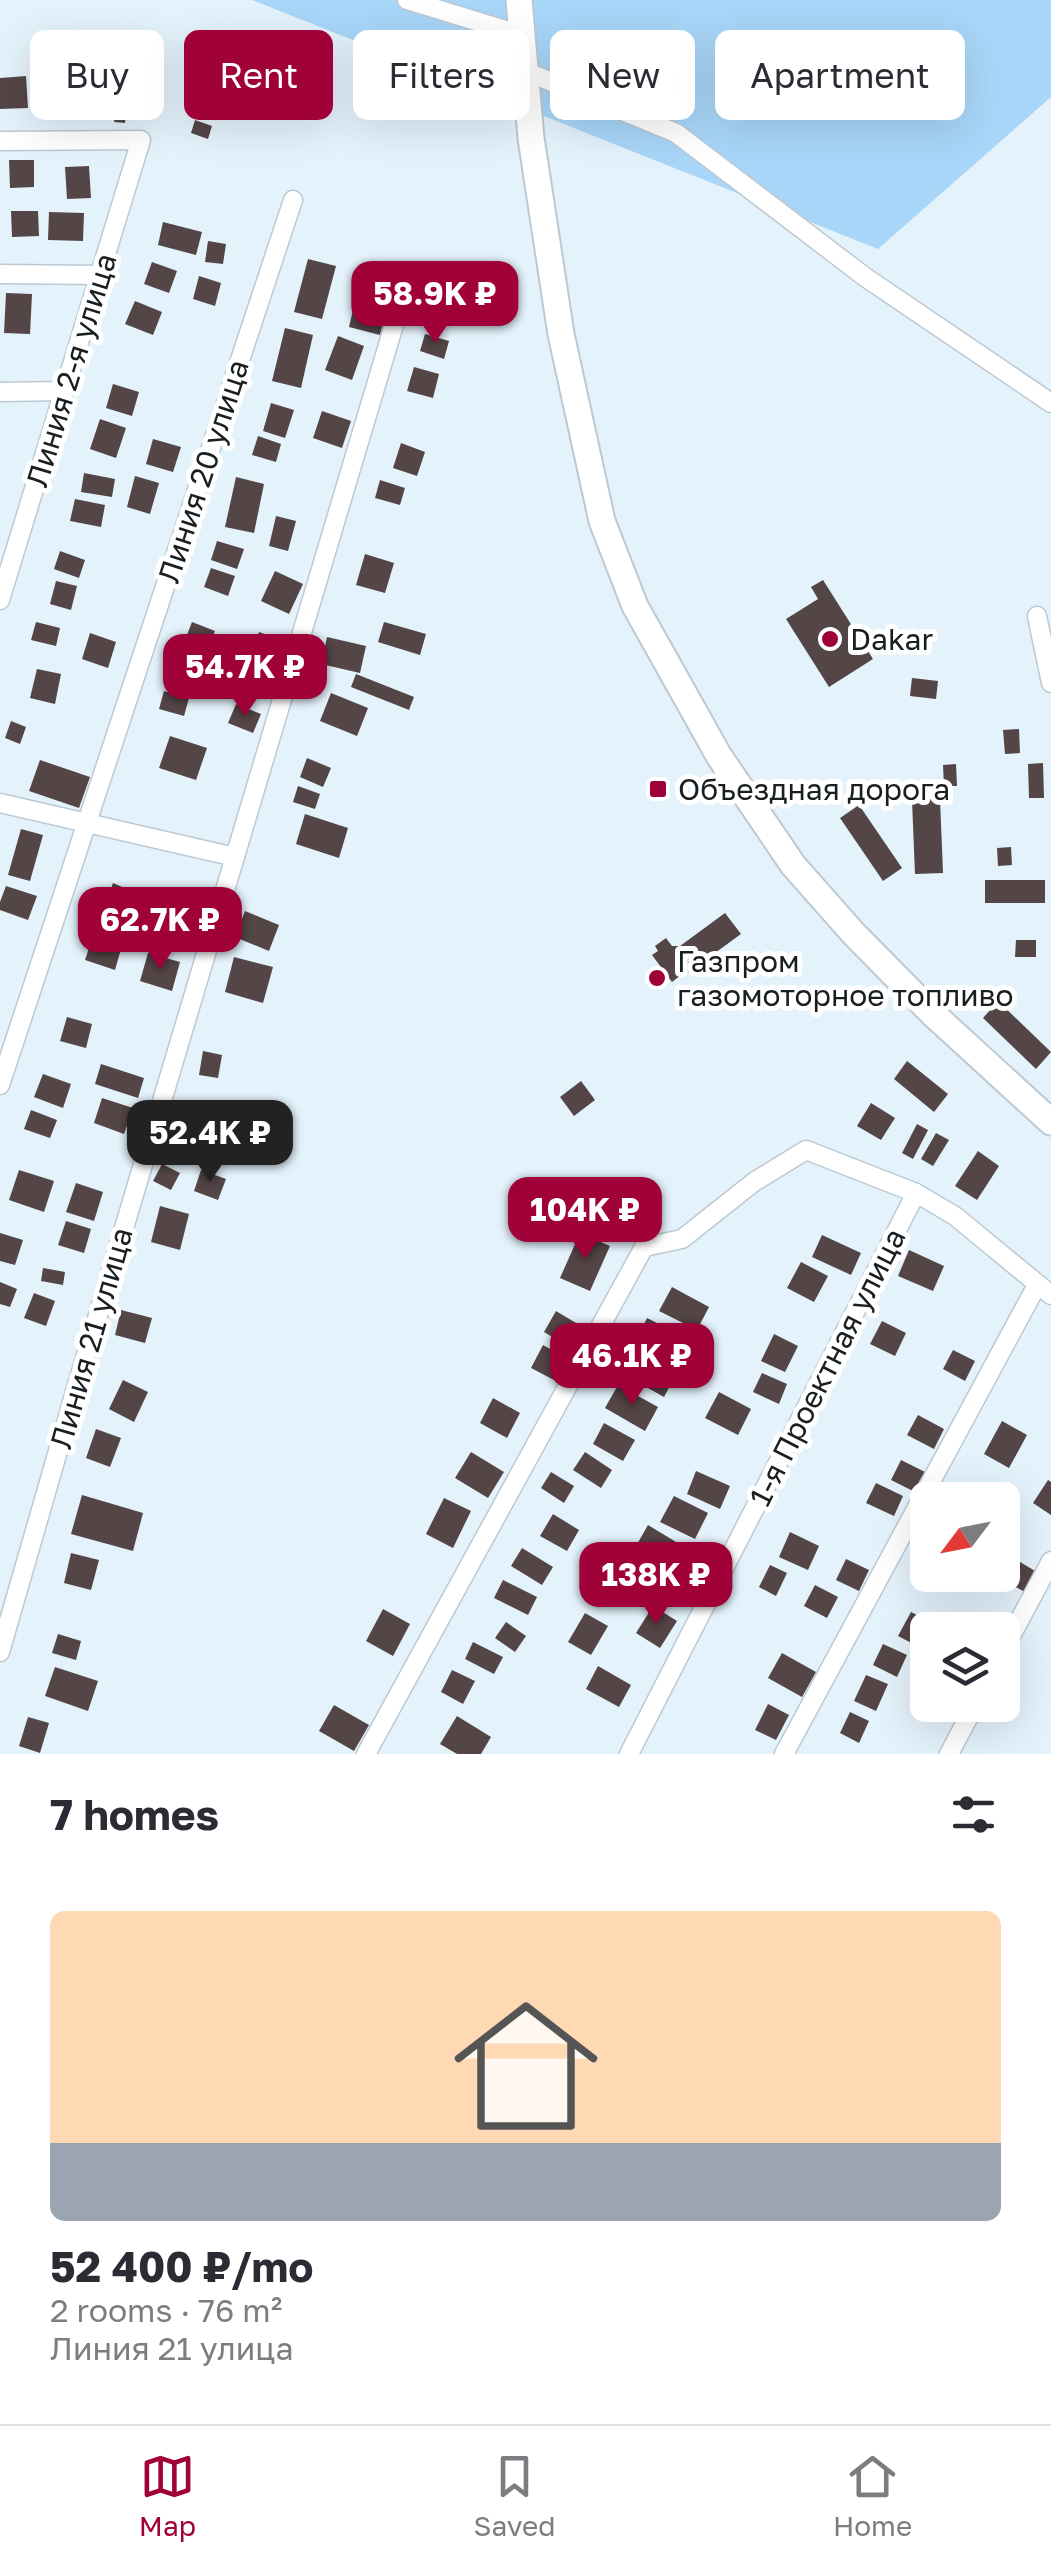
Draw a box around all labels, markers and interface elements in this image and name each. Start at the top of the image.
chip: Buy [30,30,164,120]
chip: Rent [184,30,333,120]
chip: Filters [353,30,530,120]
chip: New [550,30,695,120]
chip: Apartment [715,30,965,120]
street label: Линия 2-я улица [18,249,124,491]
pin: 58.9K ₽ [343,261,527,346]
text: 58.9K ₽ [373,274,497,312]
street label: Линия 20 улица [150,355,256,587]
place label: Dakar [850,621,934,657]
marker: Dakar [819,628,841,650]
pin: 54.7K ₽ [153,634,337,719]
text: 54.7K ₽ [185,647,305,685]
place label: Объездная дорога [678,771,950,807]
marker: Объездная дорога [647,778,669,800]
pin: 62.7K ₽ [68,887,252,972]
text: 62.7K ₽ [100,900,220,938]
place label: Газпром газомоторное топливо [677,943,1013,1013]
marker: Газпром газомоторное топливо [646,967,668,989]
pin: 52.4K ₽ [118,1100,302,1185]
text: 52.4K ₽ [149,1113,271,1151]
pin: 104K ₽ [504,1177,666,1262]
text: 104K ₽ [530,1190,640,1228]
street label: 1-я Проектная улица [741,1222,913,1512]
street label: Линия 21 улица [42,1223,140,1453]
pin: 46.1K ₽ [540,1323,724,1408]
text: 46.1K ₽ [572,1336,692,1374]
north arrow [910,1482,1020,1592]
map controls [910,1482,1020,1722]
pin: 138K ₽ [575,1542,737,1627]
text: 138K ₽ [601,1555,711,1593]
button: layers [910,1612,1020,1722]
icon: filters [946,1787,1001,1842]
text: 7 homes [50,1789,219,1839]
icon: home [436,1976,616,2156]
text: 52 400 ₽/mo [50,2241,314,2291]
text: 2 rooms · 76 m² [50,2291,282,2329]
text: Линия 21 улица [50,2329,294,2367]
tab: Map [139,2449,196,2542]
tab: Saved [474,2449,555,2542]
tab: Home [833,2449,912,2542]

